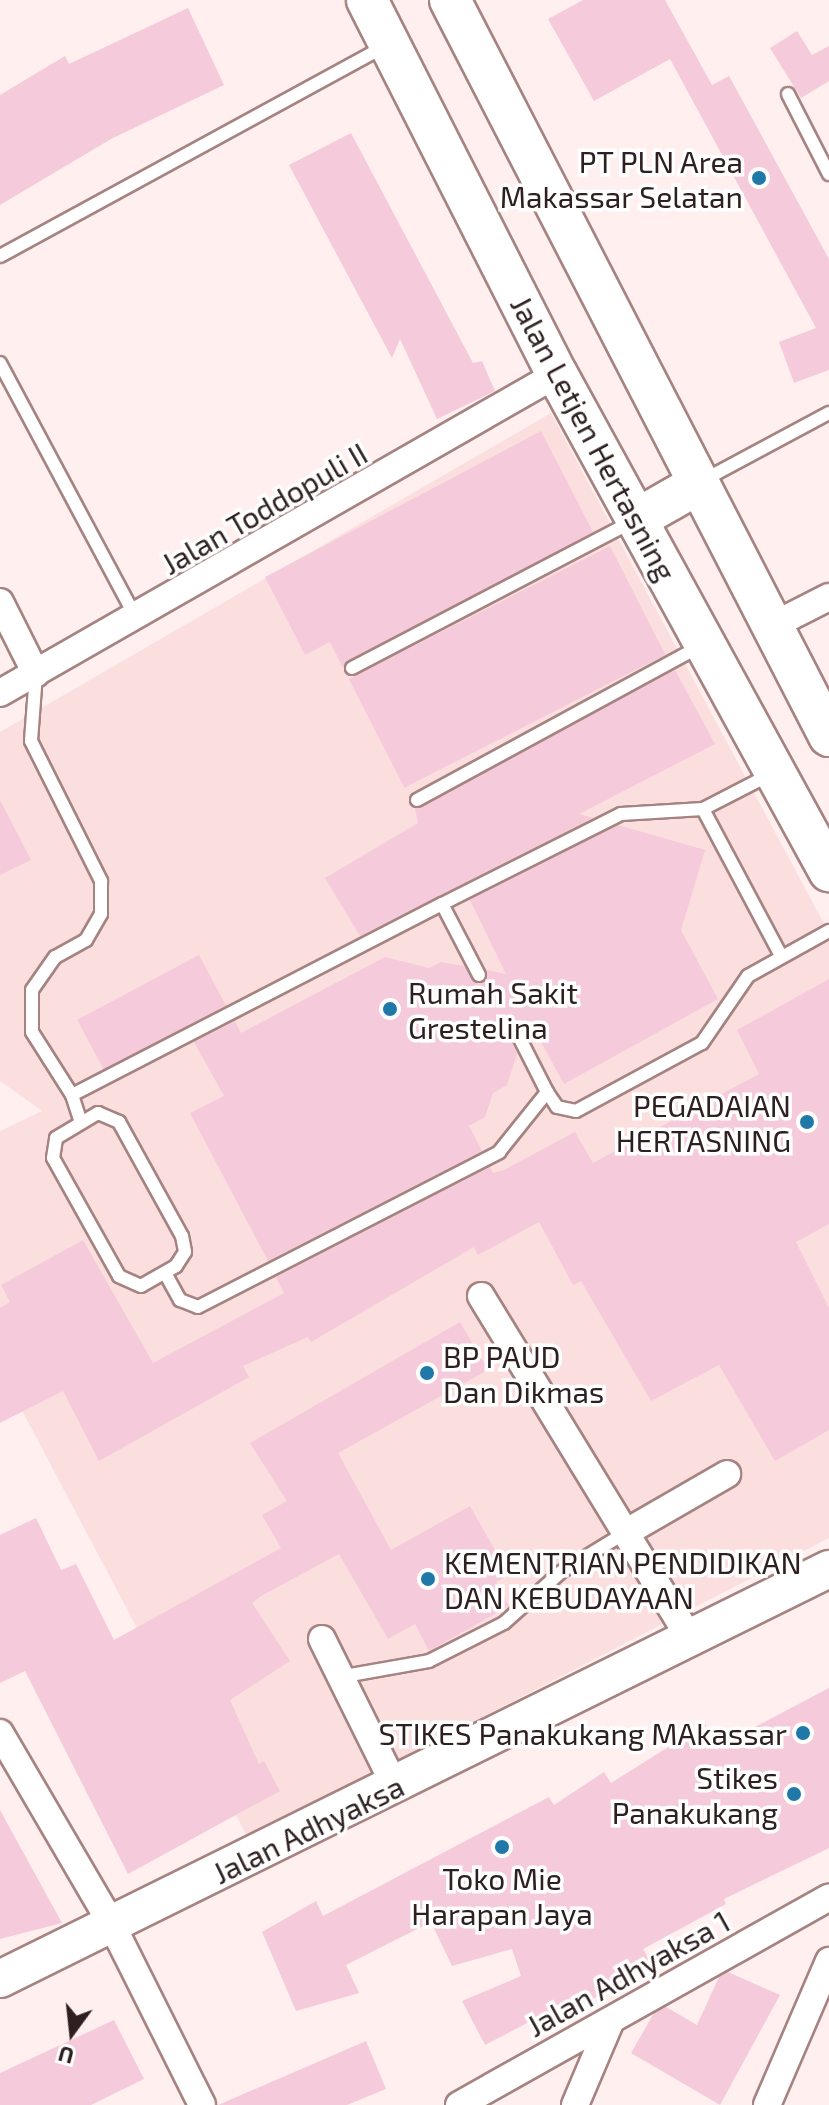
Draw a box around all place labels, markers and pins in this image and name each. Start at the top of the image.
place label: PT PLN Area Makassar Selatan [499,143,743,214]
marker: PT PLN Area Makassar Selatan [750,169,768,187]
place label: Rumah Sakit Grestelina [408,974,578,1044]
marker: Rumah Sakit Grestelina [379,998,401,1020]
place label: PEGADAIAN HERTASNING [616,1087,791,1158]
marker: PEGADAIAN HERTASNING [798,1113,816,1131]
place label: BP PAUD Dan Dikmas [443,1338,604,1408]
marker: BP PAUD Dan Dikmas [418,1364,436,1382]
place label: KEMENTRIAN PENDIDIKAN DAN KEBUDAYAAN [444,1544,802,1614]
marker: KEMENTRIAN PENDIDIKAN DAN KEBUDAYAAN [419,1570,437,1588]
place label: STIKES Panakukang MAkassar [378,1715,787,1751]
marker: STIKES Panakukang MAkassar [794,1724,812,1742]
place label: Stikes Panakukang [612,1759,778,1830]
marker: Stikes Panakukang [785,1785,803,1803]
marker: Toko Mie Harapan Jaya [493,1838,511,1856]
place label: Toko Mie Harapan Jaya [411,1860,593,1930]

